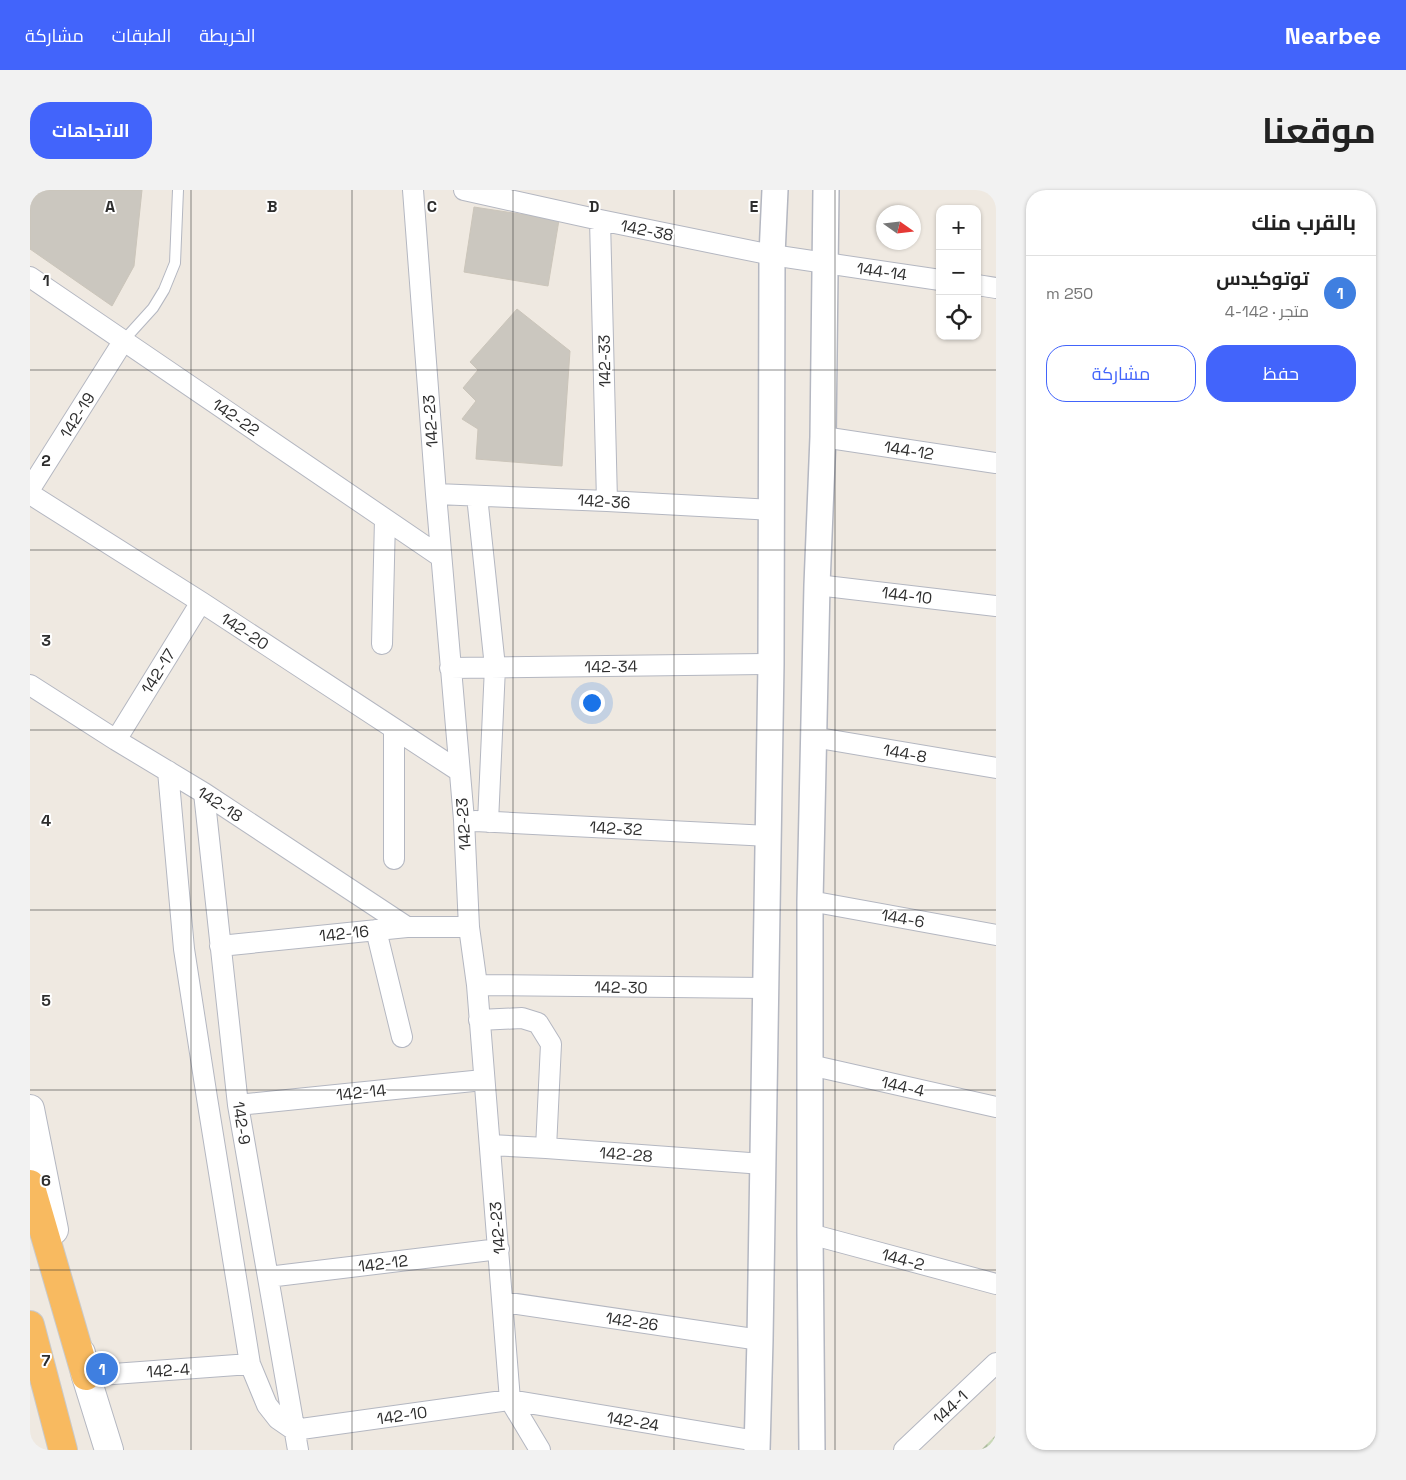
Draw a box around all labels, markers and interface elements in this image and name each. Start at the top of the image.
text: Nearbee [1285,20,1381,51]
text: مشاركة [25,24,84,47]
text: الطبقات [112,24,171,47]
text: الخريطة [199,24,256,47]
button: الاتجاهات [30,102,152,159]
text: موقعنا [1262,109,1376,153]
text: A [105,196,115,217]
text: B [267,196,277,217]
text: C [427,196,437,217]
text: D [589,196,599,217]
text: E [750,196,759,217]
north arrow [876,205,921,250]
map controls [936,205,981,340]
button: + [936,205,981,250]
text: بالقرب منك [1252,209,1356,236]
street label: 142-38 [619,215,675,246]
button: − [936,250,981,295]
street label: 144-14 [855,258,908,285]
text: توتوكيدس [1216,266,1309,291]
text: 1 [42,270,50,291]
text: 250 m [1046,283,1093,304]
text: 1 [1336,283,1344,304]
button: locate [936,295,981,340]
text: متجر · 142-4 [1225,301,1309,322]
street label: 142-33 [594,334,615,388]
button: مشاركة [1046,345,1196,402]
button: حفظ [1206,345,1356,402]
street label: 142-19 [55,388,100,442]
street label: 142-22 [208,394,263,441]
street label: 142-23 [418,394,443,448]
street label: 144-12 [882,436,935,465]
text: 2 [41,450,51,471]
street label: 142-36 [577,490,631,513]
street label: 144-10 [880,582,933,609]
street label: 142-20 [217,608,273,655]
text: 3 [41,630,51,651]
street label: 142-17 [136,645,180,698]
street label: 142-34 [584,656,638,677]
your location [579,690,605,716]
street label: 144-8 [881,739,928,768]
street label: 142-18 [193,782,247,827]
street label: 142-23 [451,797,476,851]
text: 4 [41,810,51,831]
street label: 142-32 [589,817,643,840]
street label: 144-6 [880,904,926,933]
street label: 142-16 [318,920,370,947]
street label: 142-30 [594,977,648,998]
text: 5 [41,990,51,1011]
street label: 144-4 [879,1071,927,1102]
street label: 142-14 [335,1079,387,1106]
street label: 142-9 [228,1100,255,1146]
street label: 142-28 [599,1142,653,1167]
text: 6 [41,1170,51,1191]
street label: 142-23 [485,1201,510,1255]
street label: 144-2 [879,1244,927,1275]
street label: 142-12 [357,1250,409,1277]
street label: 142-26 [604,1307,660,1336]
text: 7 [42,1350,51,1371]
pin: 1 [86,1350,118,1388]
street label: 142-4 [146,1359,190,1382]
street label: 144-1 [928,1386,972,1429]
street label: 142-10 [376,1402,429,1429]
street label: 142-24 [605,1407,661,1436]

